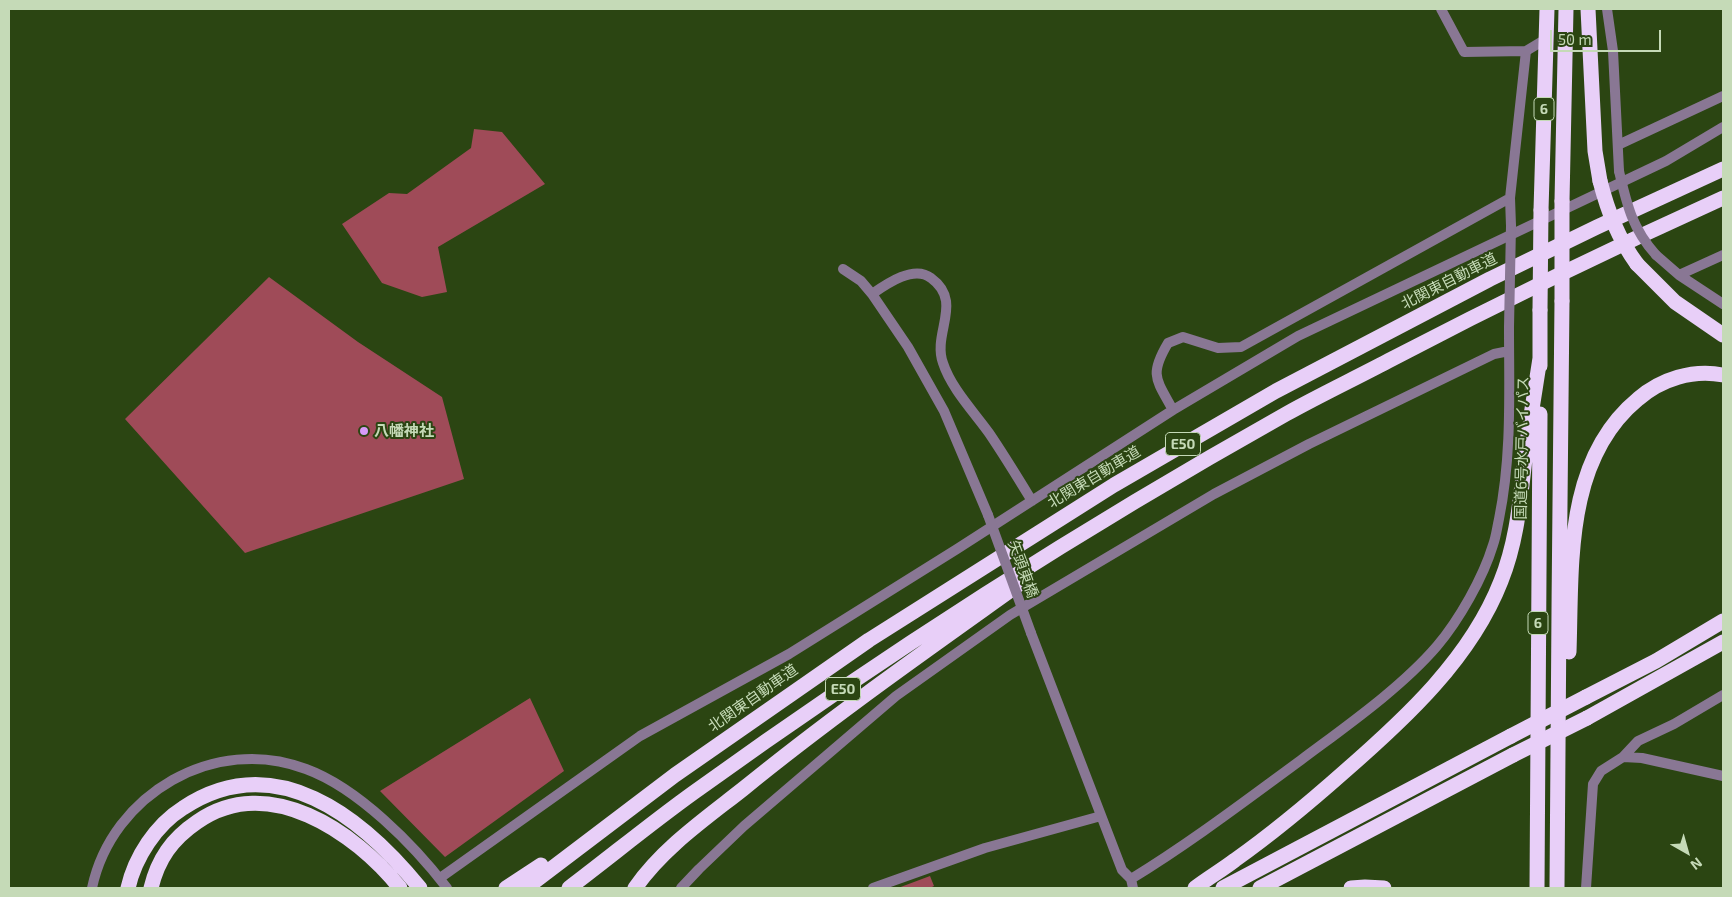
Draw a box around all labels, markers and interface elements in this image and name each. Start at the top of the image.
scale bar [1552,20,1663,52]
text: 50 m [1558,30,1592,48]
road number: 6 [1534,98,1554,120]
street label: 北関東自動車道 [1398,249,1500,313]
street label: 国道6号水戸バイパス [1512,376,1532,520]
place label: 八幡神社 [374,422,434,440]
marker: 八幡神社 [358,425,370,437]
road number: E50 [1166,432,1200,456]
street label: 北関東自動車道 [1044,442,1144,512]
street label: 矢頭東橋 [1004,538,1042,600]
road number: 6 [1528,612,1548,634]
street label: 北関東自動車道 [705,661,801,735]
road number: E50 [826,678,860,701]
north arrow [1662,827,1712,877]
text: N [1687,854,1706,874]

